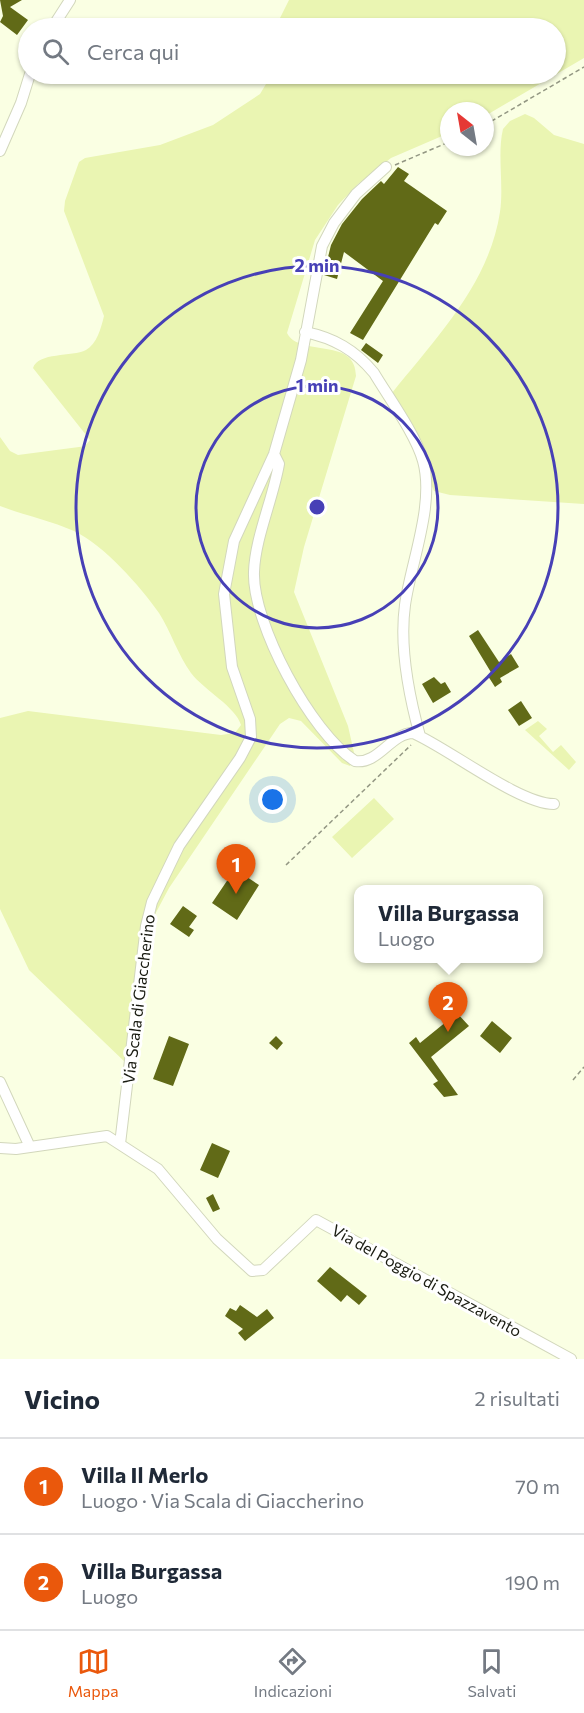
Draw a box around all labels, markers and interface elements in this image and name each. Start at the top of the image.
search box [18,18,566,84]
icon: search [39,35,72,68]
text: Cerca qui [87,38,179,65]
north arrow [440,102,494,156]
text: 2 min [295,254,339,276]
text: 1 min [296,374,338,396]
centre of rings [307,497,327,517]
your location [258,785,287,814]
pin: 1 [216,844,256,894]
popup [354,885,543,963]
text: Villa Burgassa [378,899,519,926]
street label: Via Scala di Giaccherino [118,913,158,1085]
text: Luogo [378,926,435,950]
pin: 2 [428,982,468,1032]
street label: Via del Poggio di Spazzavento [329,1220,525,1340]
text: Vicino [24,1383,100,1414]
text: 2 risultati [475,1386,560,1410]
text: Villa Il Merlo [81,1461,209,1488]
text: 1 [39,1474,48,1498]
text: 70 m [515,1474,560,1498]
text: Luogo · Via Scala di Giaccherino [81,1488,364,1512]
text: Villa Burgassa [81,1557,222,1584]
text: 2 [38,1570,49,1594]
text: 190 m [505,1570,560,1594]
text: Luogo [81,1584,138,1608]
tab: Mappa [68,1645,119,1700]
tab: Indicazioni [254,1645,332,1700]
tab: Salvati [467,1645,516,1700]

